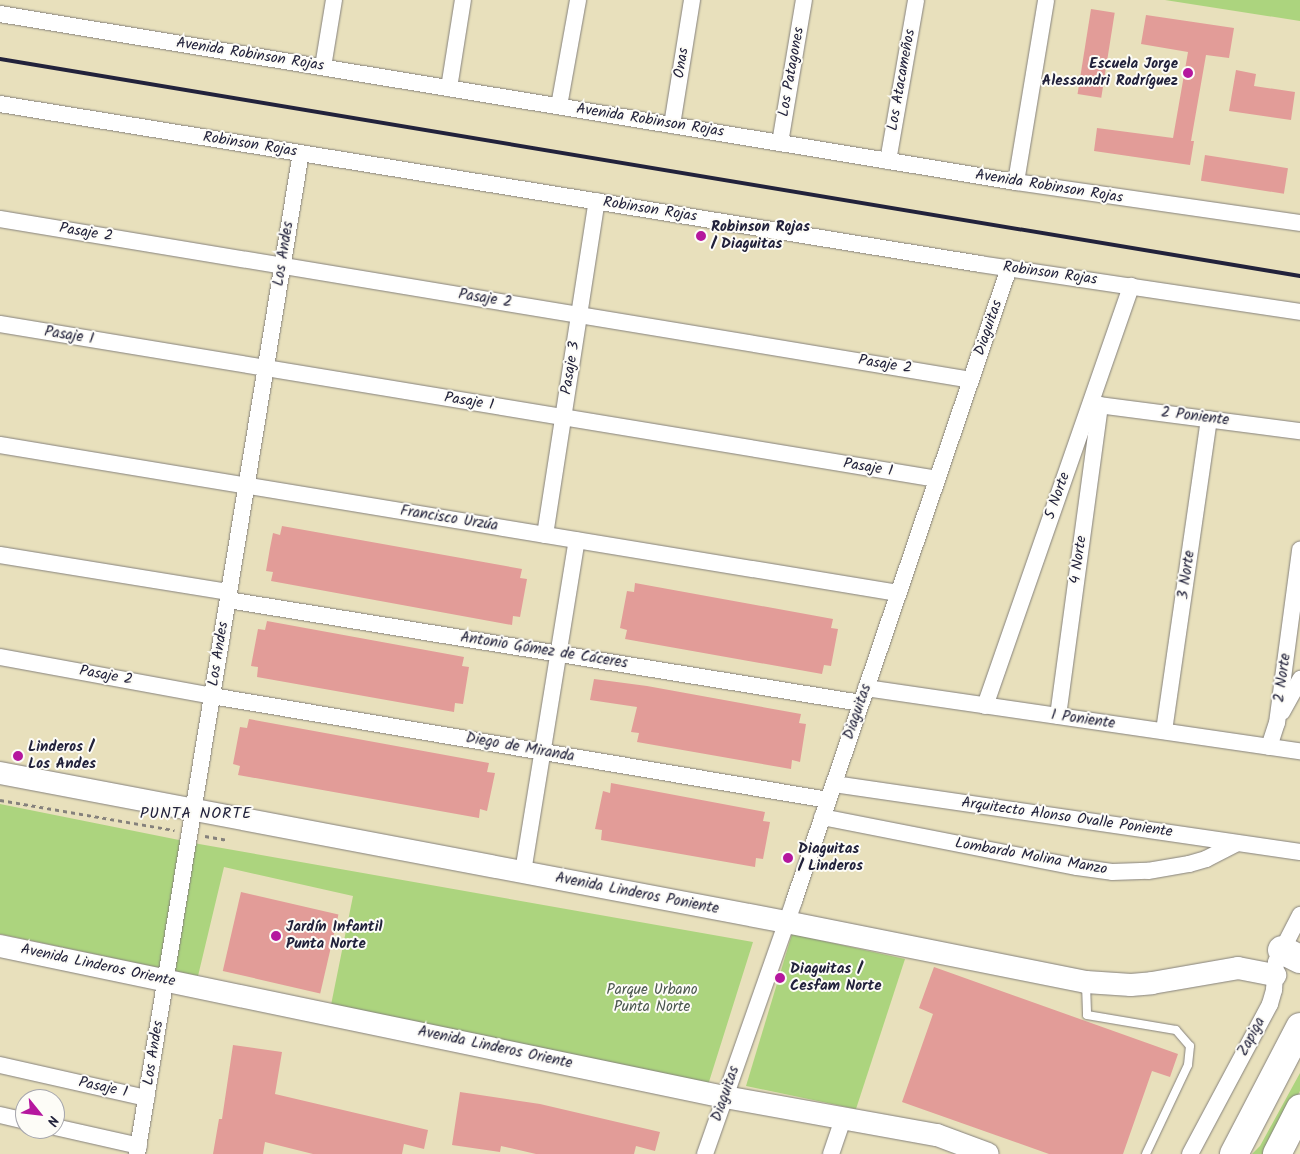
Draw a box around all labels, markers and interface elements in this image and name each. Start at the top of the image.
street label: Los Patagones [775,26,809,118]
street label: Los Atacameños [884,28,920,132]
street label: Avenida Robinson Rojas [175,34,325,76]
street label: Onas [671,46,693,80]
place label: Escuela Jorge Alessandri Rodríguez [1042,55,1178,90]
marker: Escuela Jorge Alessandri Rodríguez [1182,67,1194,79]
street label: Avenida Robinson Rojas [575,100,725,142]
street label: Robinson Rojas [202,129,298,161]
street label: Avenida Robinson Rojas [974,166,1124,208]
street label: Robinson Rojas [602,194,698,226]
place label: Robinson Rojas / Diaguitas [711,218,810,253]
street label: Pasaje 2 [58,220,114,246]
street label: Los Andes [270,220,298,288]
marker: Robinson Rojas / Diaguitas [695,230,707,242]
street label: Robinson Rojas [1002,258,1098,290]
street label: Pasaje 2 [457,286,513,312]
street label: Diaguitas [971,298,1007,358]
street label: Pasaje 1 [43,323,95,349]
street label: Pasaje 3 [558,340,584,396]
street label: Pasaje 2 [857,352,913,378]
street label: Pasaje 1 [443,389,495,415]
street label: 2 Poniente [1160,404,1230,430]
street label: Pasaje 1 [842,455,894,481]
street label: 5 Norte [1042,470,1074,522]
street label: Francisco Urzúa [399,502,499,536]
street label: 4 Norte [1067,535,1091,585]
street label: 3 Norte [1175,549,1199,601]
street label: Los Andes [205,620,233,688]
street label: Antonio Gómez de Cáceres [459,629,629,673]
street label: 2 Norte [1271,652,1295,704]
street label: Pasaje 2 [78,662,134,690]
street label: Diaguitas [840,682,876,742]
street label: 1 Poniente [1050,707,1116,733]
street label: Diego de Miranda [464,730,576,766]
place label: Linderos / Los Andes [28,738,96,773]
marker: Linderos / Los Andes [12,750,24,762]
street label: Arquitecto Alonso Ovalle Poniente [960,794,1174,842]
district label: PUNTA NORTE [138,804,254,824]
street label: Lombardo Molina Manzo [953,835,1109,879]
place label: Diaguitas / Linderos [798,840,863,875]
marker: Diaguitas / Linderos [782,852,794,864]
street label: Avenida Linderos Poniente [554,869,720,919]
place label: Jardín Infantil Punta Norte [286,918,383,953]
marker: Jardín Infantil Punta Norte [270,930,282,942]
street label: Avenida Linderos Oriente [19,941,177,991]
place label: Diaguitas / Cesfam Norte [790,960,882,995]
marker: Diaguitas / Cesfam Norte [774,972,786,984]
park label: Parque Urbano Punta Norte [607,981,697,1016]
street label: Zapiga [1234,1015,1270,1059]
street label: Los Andes [140,1019,168,1087]
street label: Avenida Linderos Oriente [416,1023,574,1073]
street label: Diaguitas [708,1064,744,1124]
street label: Pasaje 1 [77,1074,129,1102]
north arrow [15,1089,65,1139]
text: N [40,1112,64,1130]

